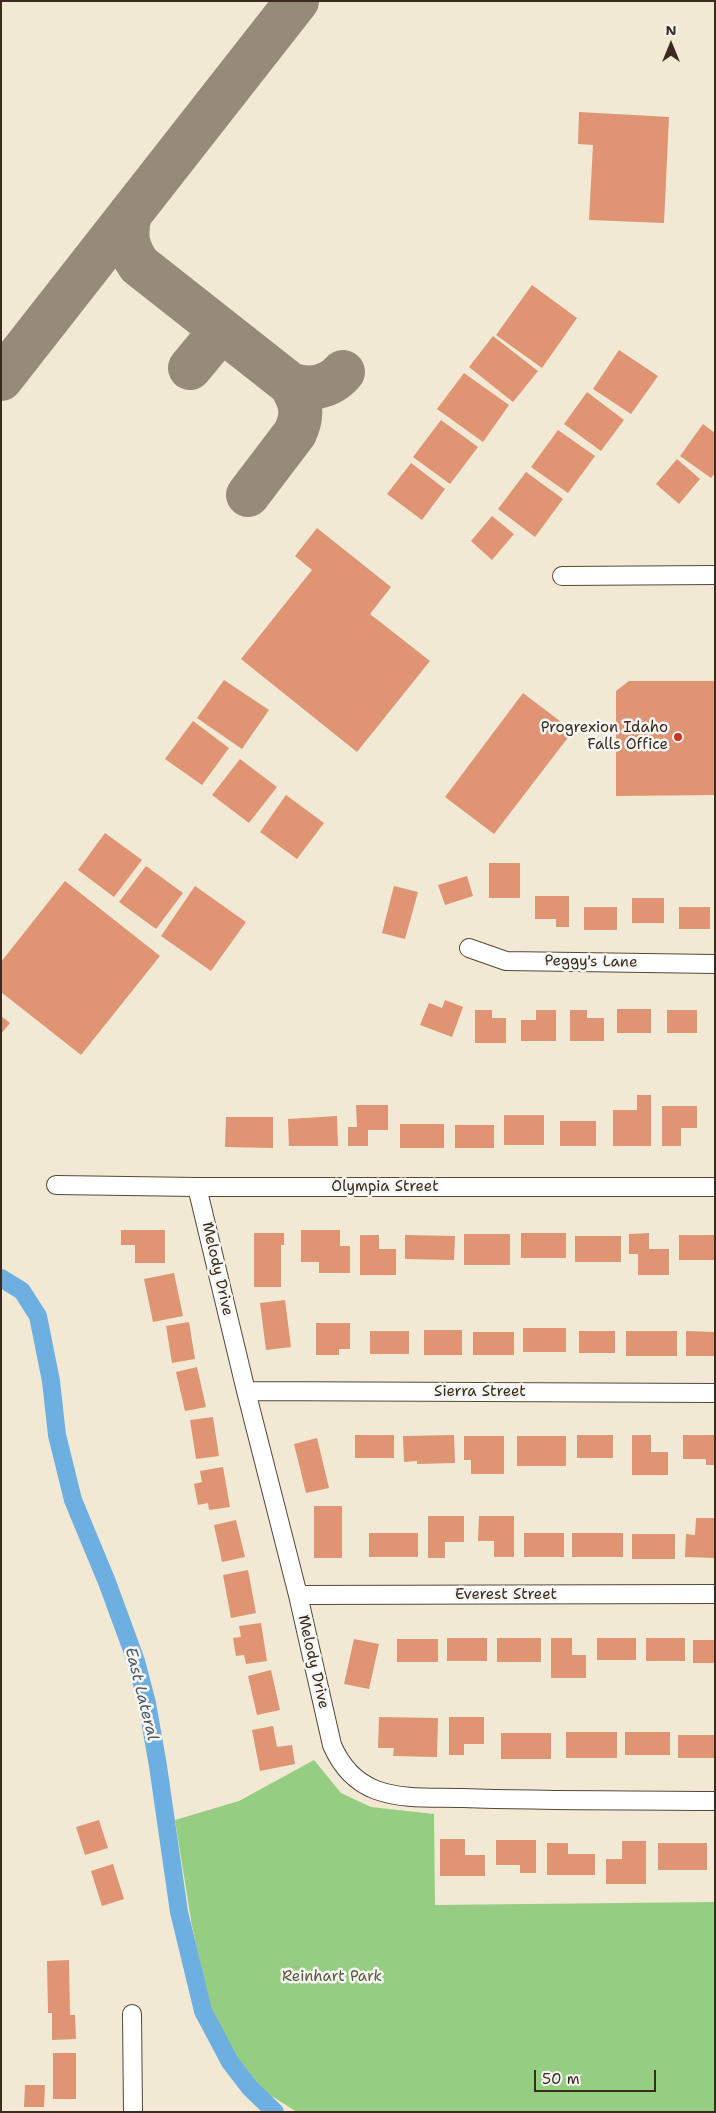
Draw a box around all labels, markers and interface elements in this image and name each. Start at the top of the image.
north arrow [646,20,696,70]
text: N [665,21,677,39]
place label: Progrexion Idaho Falls Office [541,719,668,754]
marker: Progrexion Idaho Falls Office [672,731,684,743]
street label: Peggy's Lane [544,952,638,972]
street label: Olympia Street [331,1178,439,1196]
street label: Melody Drive [197,1220,237,1318]
street label: Sierra Street [434,1383,526,1401]
street label: Everest Street [455,1586,557,1604]
street label: Melody Drive [293,1613,333,1711]
water label: East Lateral [120,1645,162,1743]
park label: Reinhart Park [282,1968,382,1986]
scale bar [536,2060,658,2092]
text: 50 m [542,2069,580,2089]

